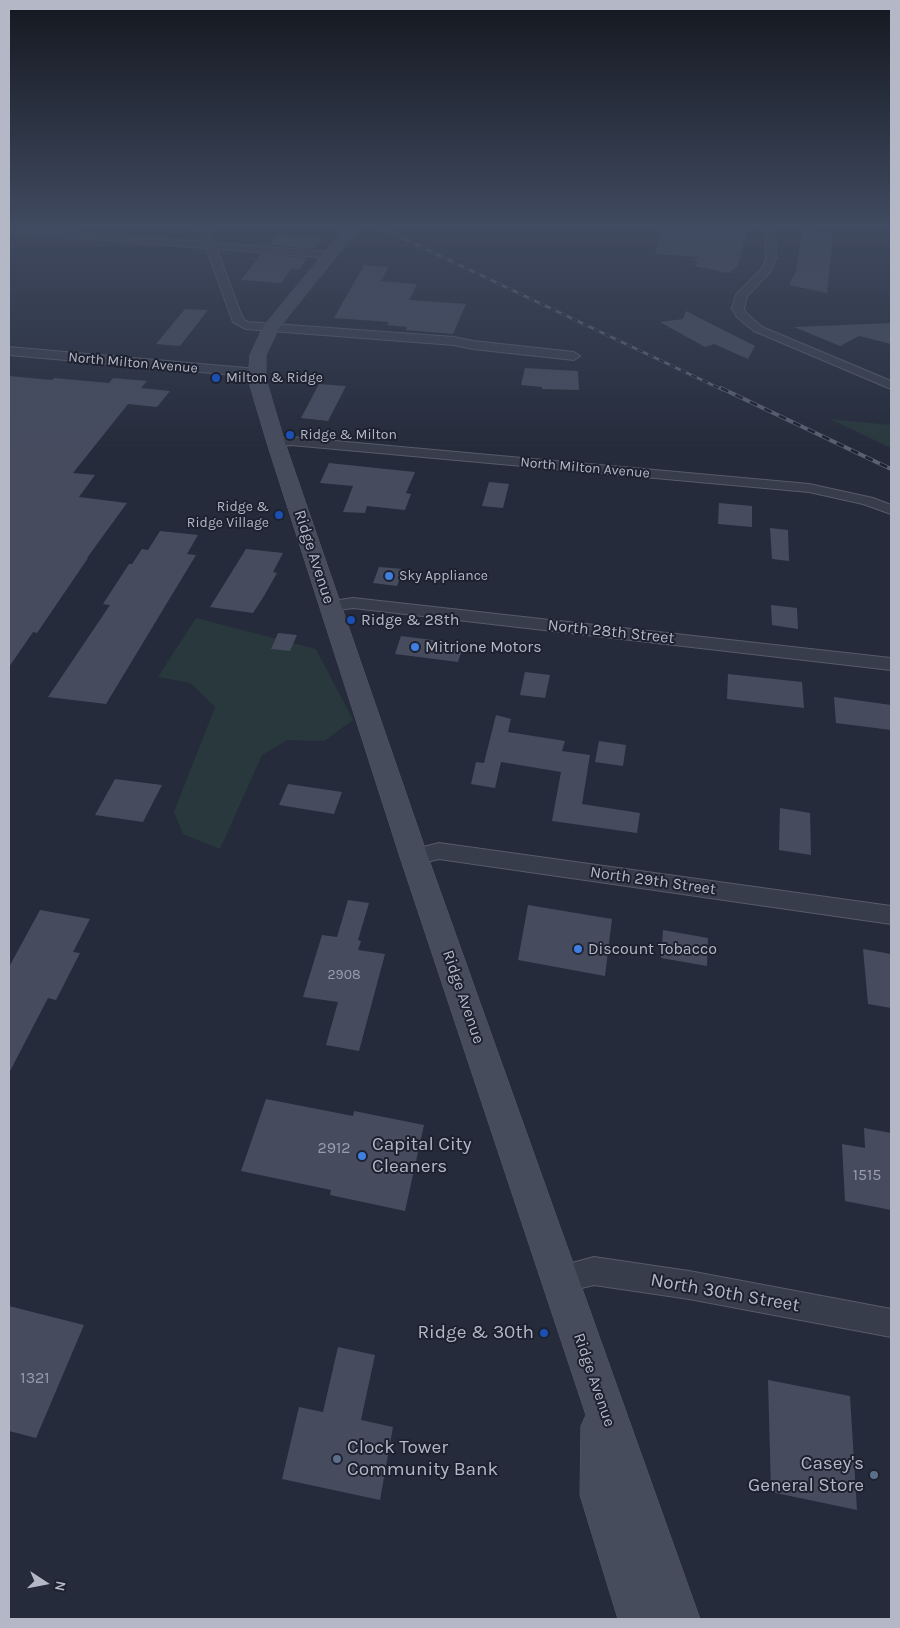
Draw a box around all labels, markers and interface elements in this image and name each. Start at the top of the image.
street label: North Milton Avenue [67,349,199,377]
place label: Milton & Ridge [226,370,323,386]
marker: Milton & Ridge [210,372,222,384]
place label: Ridge & Milton [300,427,397,443]
marker: Ridge & Milton [284,429,296,441]
street label: North Milton Avenue [519,454,651,482]
place label: Ridge & Ridge Village [187,499,269,532]
street label: Ridge Avenue [290,508,338,606]
marker: Ridge & Ridge Village [273,509,285,521]
place label: Sky Appliance [399,568,488,584]
marker: Sky Appliance [383,570,395,582]
place label: Ridge & 28th [361,610,459,630]
marker: Ridge & 28th [345,614,357,626]
street label: North 28th Street [547,616,675,648]
place label: Mitrione Motors [425,637,542,657]
marker: Mitrione Motors [409,641,421,653]
street label: North 29th Street [589,863,717,899]
place label: Discount Tobacco [588,939,717,959]
marker: Discount Tobacco [572,943,584,955]
street label: Ridge Avenue [438,948,488,1046]
house number: 2908 [327,967,361,983]
place label: Capital City Cleaners [372,1134,472,1178]
house number: 2912 [317,1138,351,1158]
marker: Capital City Cleaners [356,1150,368,1162]
house number: 1515 [853,1165,881,1185]
street label: North 30th Street [649,1269,801,1317]
place label: Ridge & 30th [417,1322,534,1344]
marker: Ridge & 30th [538,1327,550,1339]
street label: Ridge Avenue [569,1331,619,1429]
house number: 1321 [20,1368,50,1388]
place label: Clock Tower Community Bank [347,1437,498,1481]
marker: Clock Tower Community Bank [331,1453,343,1465]
place label: Casey's General Store [748,1453,864,1497]
marker: Casey's General Store [868,1469,880,1481]
north arrow [20,1558,70,1608]
text: N [51,1579,70,1593]

